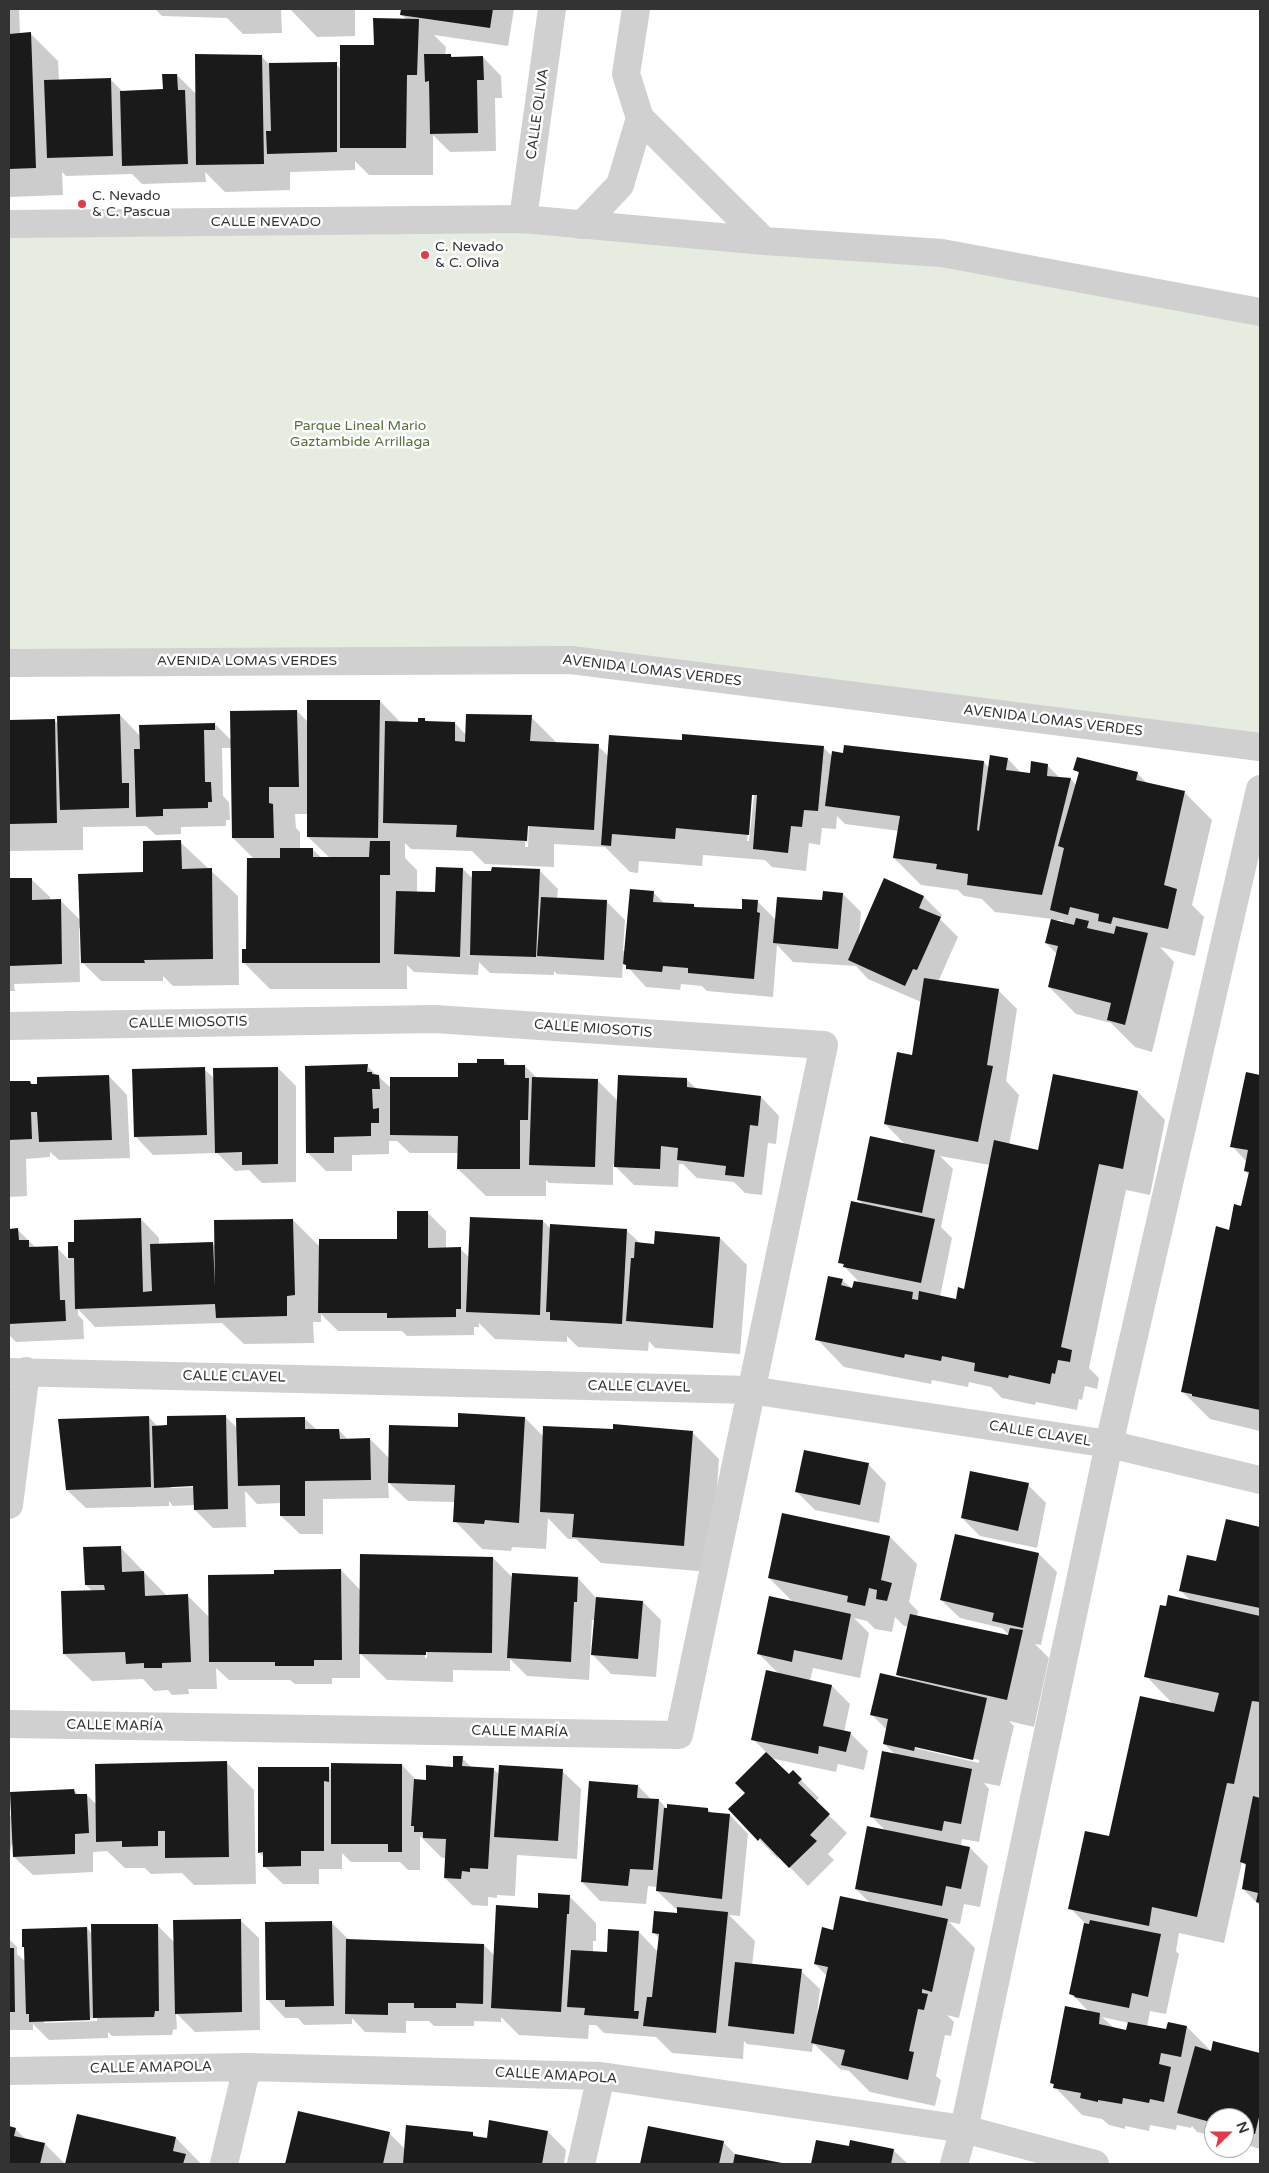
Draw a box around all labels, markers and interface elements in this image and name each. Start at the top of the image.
street label: CALLE OLIVA [523,67,553,161]
place label: C. Nevado & C. Pascua [92,188,170,220]
marker: C. Nevado & C. Pascua [76,198,88,210]
street label: CALLE NEVADO [211,214,321,230]
place label: C. Nevado & C. Oliva [435,239,503,272]
marker: C. Nevado & C. Oliva [419,249,431,261]
park label: Parque Lineal Mario Gaztambide Arrillaga [290,418,430,451]
street label: AVENIDA LOMAS VERDES [561,652,743,690]
street label: AVENIDA LOMAS VERDES [157,653,337,669]
street label: AVENIDA LOMAS VERDES [962,702,1144,740]
street label: CALLE MIOSOTIS [129,1014,247,1032]
street label: CALLE MIOSOTIS [533,1016,653,1042]
street label: CALLE CLAVEL [182,1368,286,1386]
street label: CALLE CLAVEL [587,1378,691,1396]
street label: CALLE CLAVEL [988,1418,1092,1450]
street label: CALLE MARÍA [66,1717,164,1735]
street label: CALLE MARÍA [471,1723,569,1741]
street label: CALLE AMAPOLA [90,2059,212,2077]
street label: CALLE AMAPOLA [494,2064,618,2088]
north arrow [1204,2108,1254,2158]
text: N [1232,2119,1252,2136]

